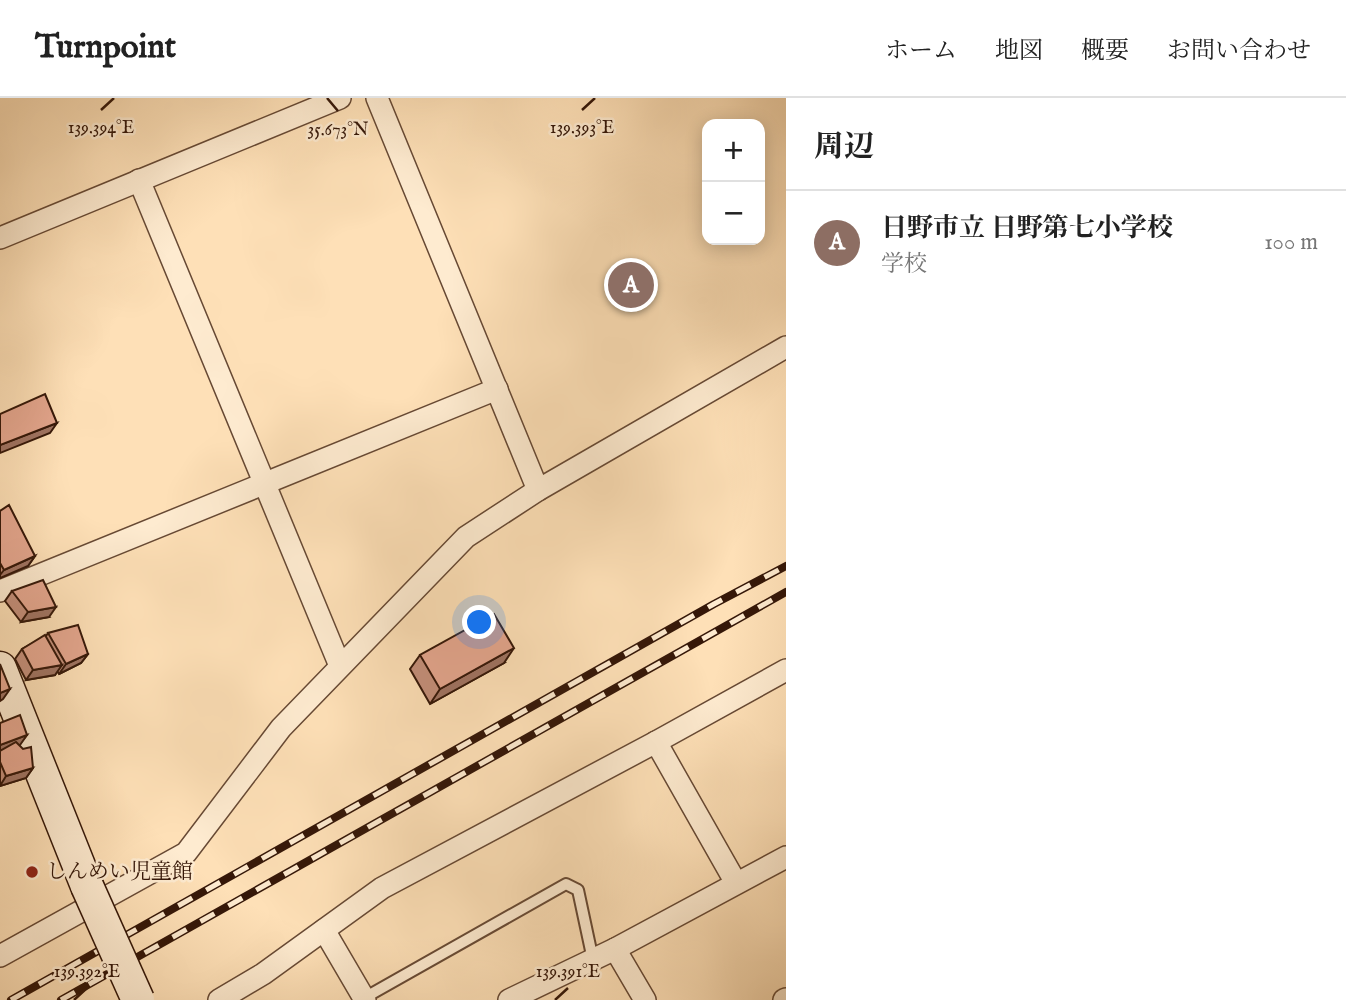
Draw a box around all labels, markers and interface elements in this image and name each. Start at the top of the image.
text: Turnpoint [35,27,176,69]
text: ホーム [885,36,957,67]
text: 地図 [995,36,1043,67]
text: 概要 [1081,36,1129,67]
text: お問い合わせ [1167,36,1311,67]
text: 139.394°E [68,117,134,140]
text: 139.393°E [550,117,614,140]
text: 35.673°N [307,119,369,142]
map controls [702,119,765,245]
button: + [702,119,765,182]
text: 周辺 [814,129,874,167]
button: − [702,182,765,245]
text: 日野市立 日野第七小学校 [881,212,1173,245]
text: A [829,228,845,257]
text: 100 m [1264,228,1318,257]
text: 学校 [881,250,927,279]
pin: A [608,259,654,311]
your location [462,605,496,639]
place label: しんめい児童館 [46,859,193,886]
marker: しんめい児童館 [24,864,40,880]
text: 139.392°E [54,961,120,984]
text: 139.391°E [536,961,600,984]

